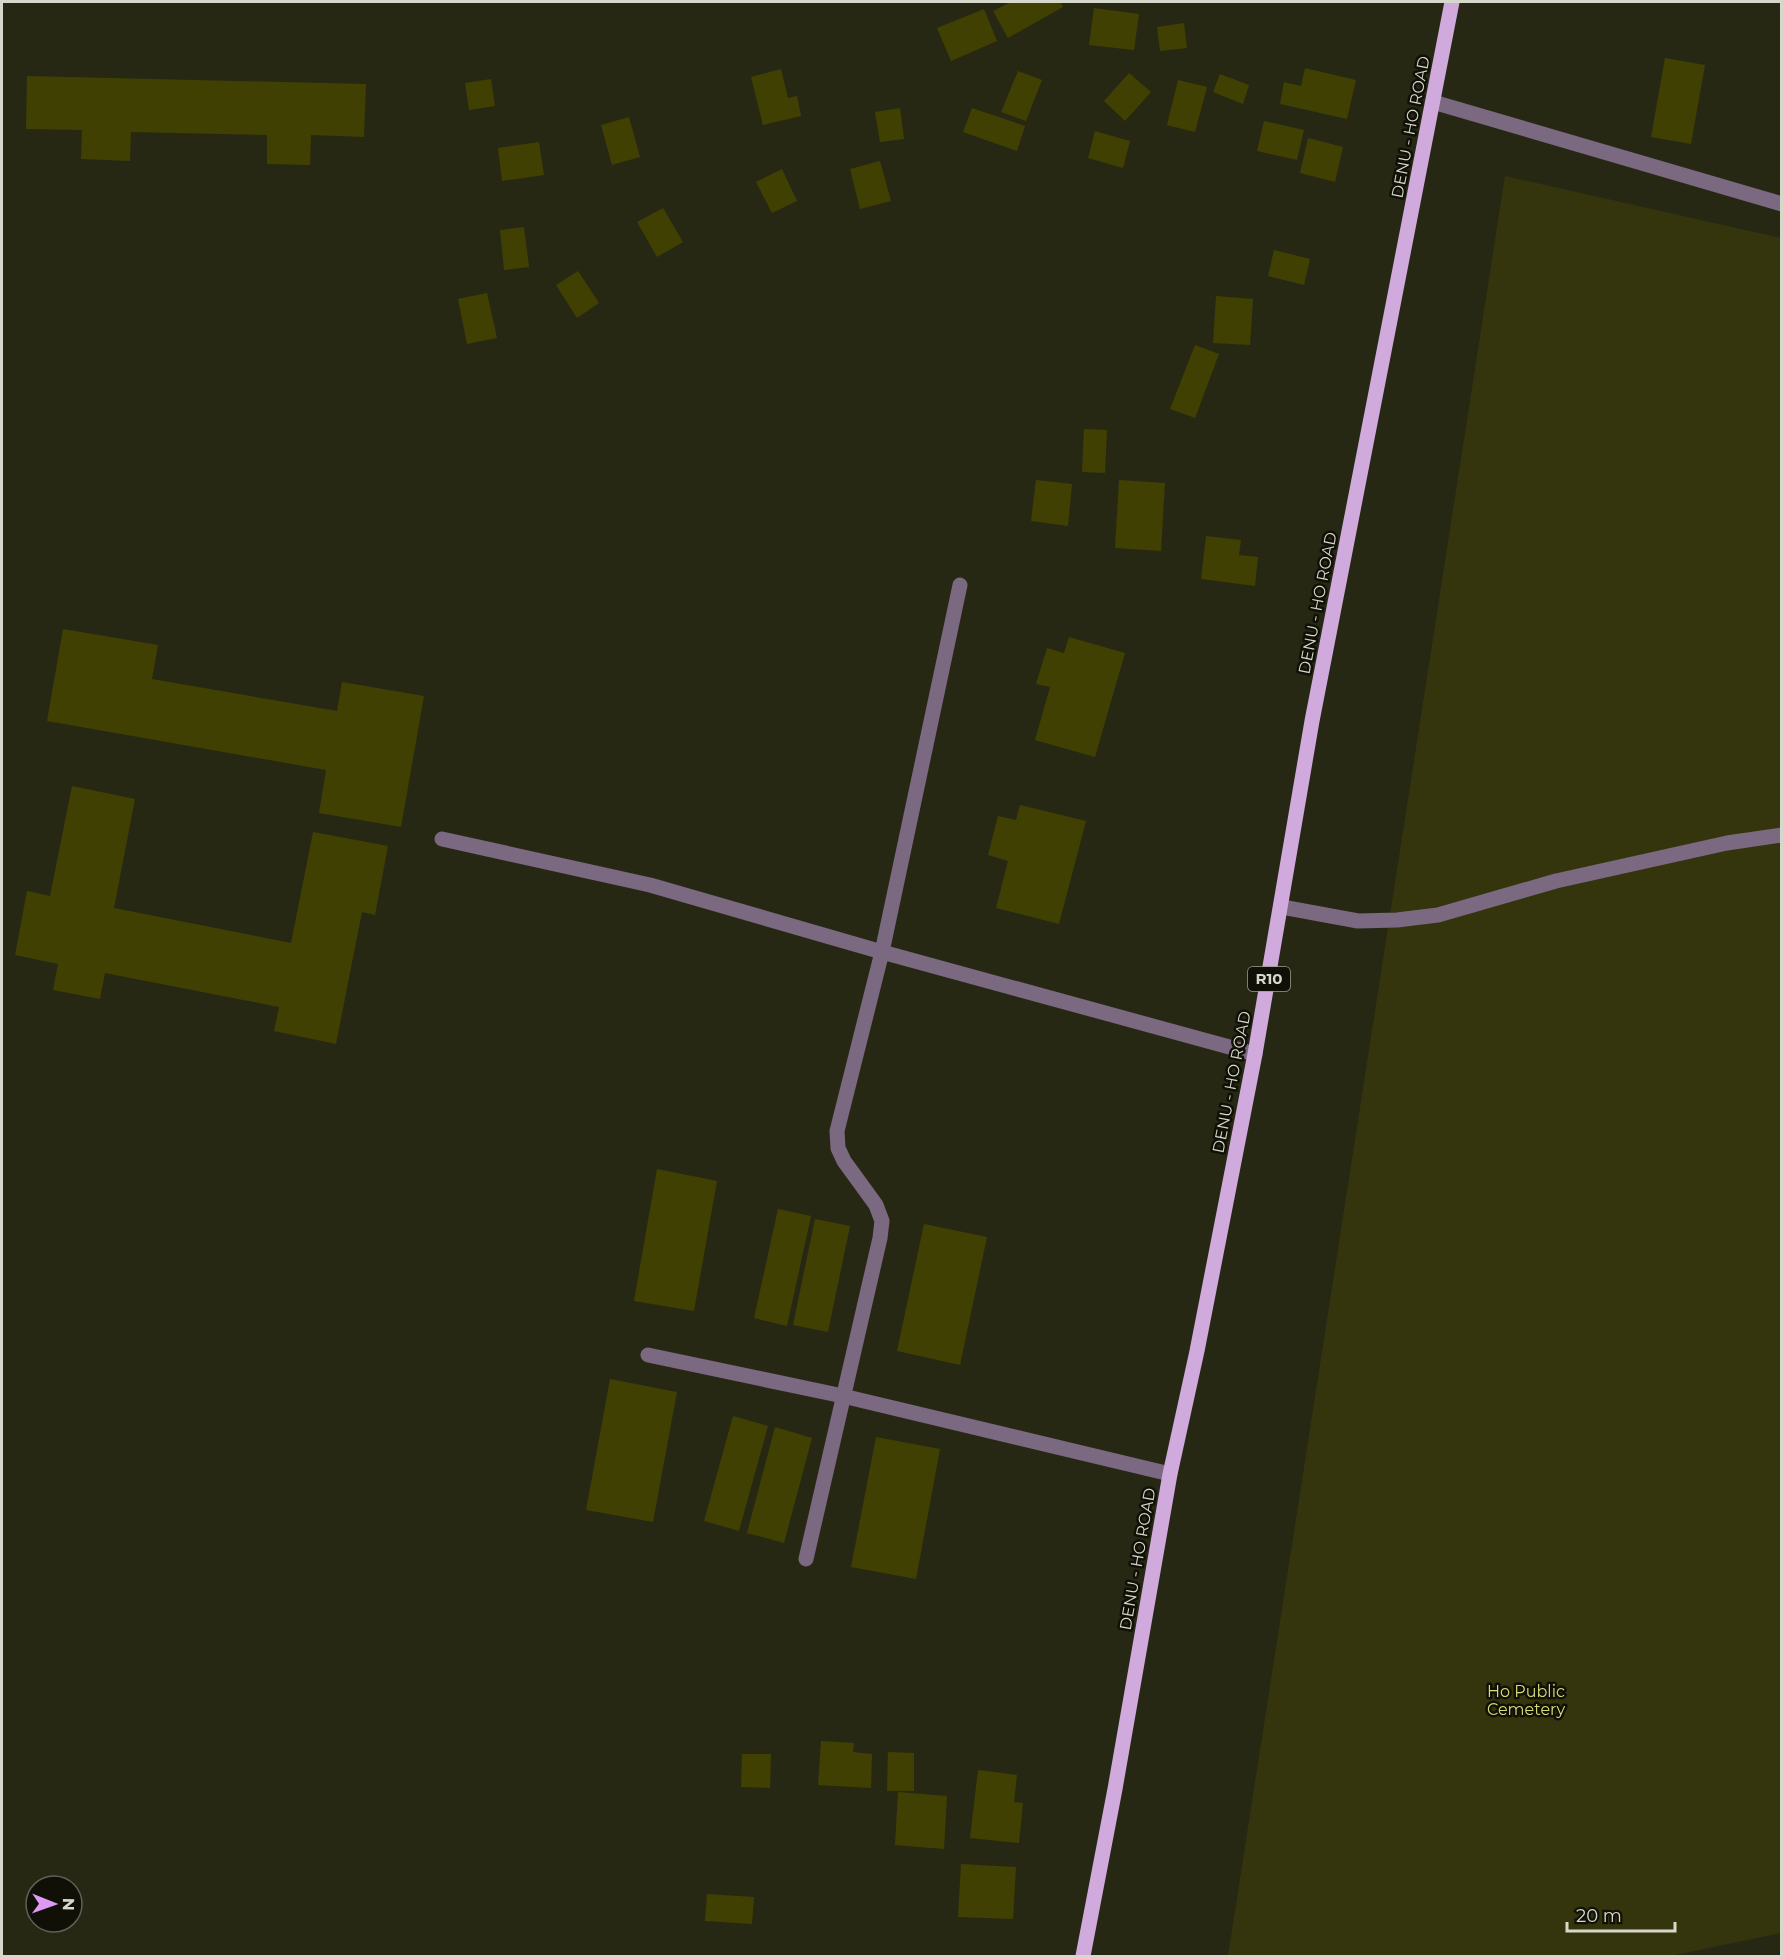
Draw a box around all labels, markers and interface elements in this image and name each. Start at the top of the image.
street label: DENU - HO ROAD [1387,54,1434,200]
street label: DENU - HO ROAD [1294,530,1341,676]
road number: R10 [1248,967,1290,991]
street label: DENU - HO ROAD [1208,1009,1255,1155]
street label: DENU - HO ROAD [1116,1486,1159,1632]
park label: Ho Public Cemetery [1487,1682,1565,1719]
north arrow [24,1874,84,1934]
scale bar [1567,1895,1675,1933]
text: N [59,1898,78,1911]
text: 20 m [1576,1905,1622,1927]

